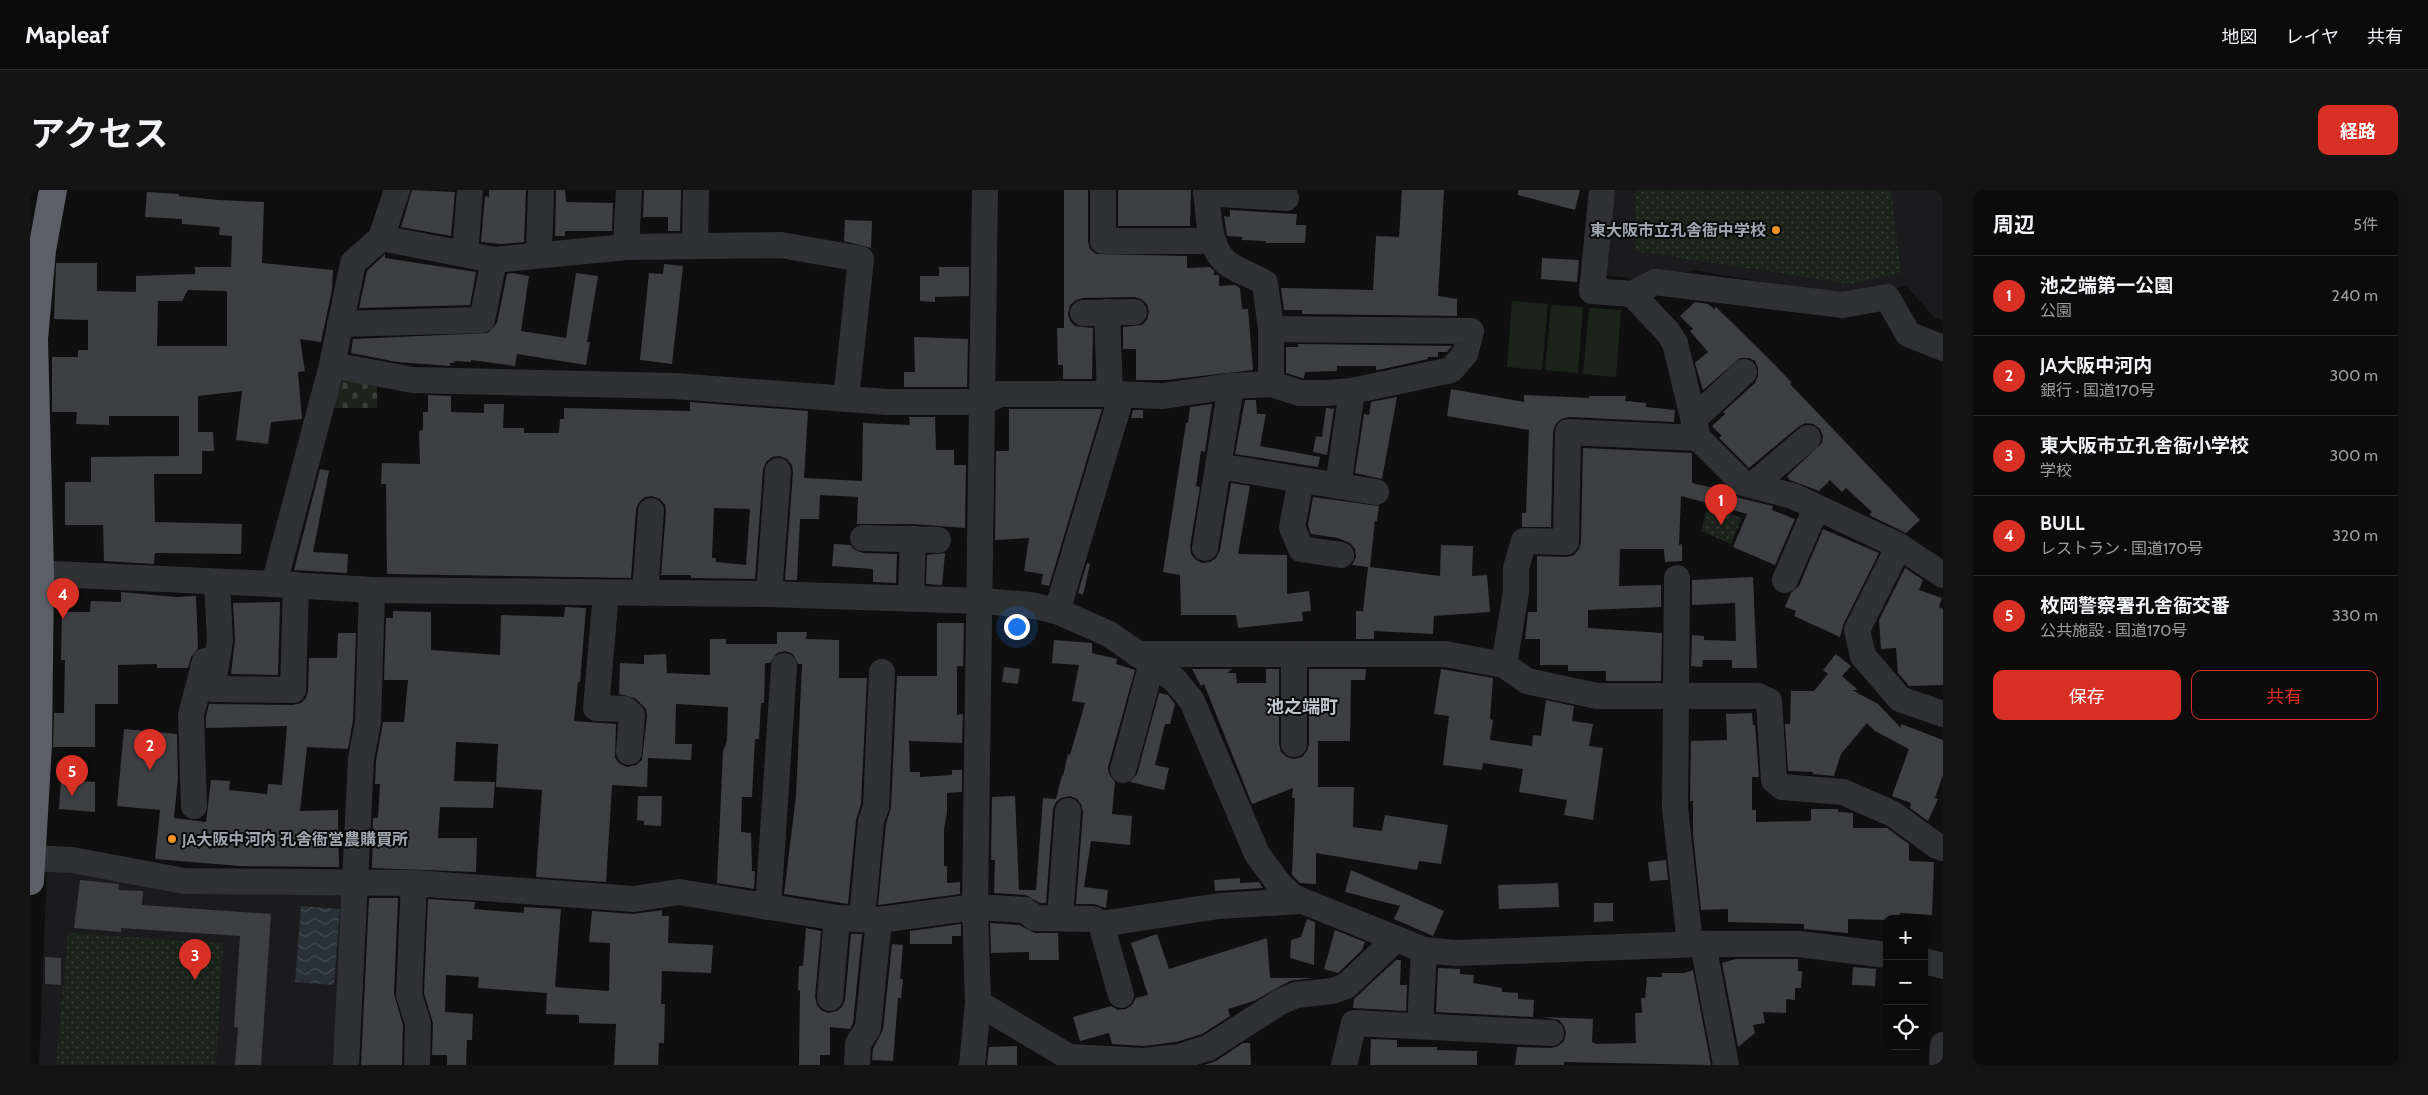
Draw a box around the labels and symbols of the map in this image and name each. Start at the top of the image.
place label: 東大阪市立孔舎衙中学校 [1590,221,1766,240]
marker: 東大阪市立孔舎衙中学校 [1770,224,1782,236]
pin: 1 [1705,484,1737,525]
pin: 4 [47,578,79,619]
your location [1004,614,1030,640]
district label: 池之端町 [1266,696,1338,718]
pin: 2 [134,729,166,770]
pin: 5 [56,755,88,796]
place label: JA大阪中河内 孔舎衙営農購買所 [181,830,408,849]
marker: JA大阪中河内 孔舎衙営農購買所 [166,833,178,845]
pin: 3 [179,939,211,980]

